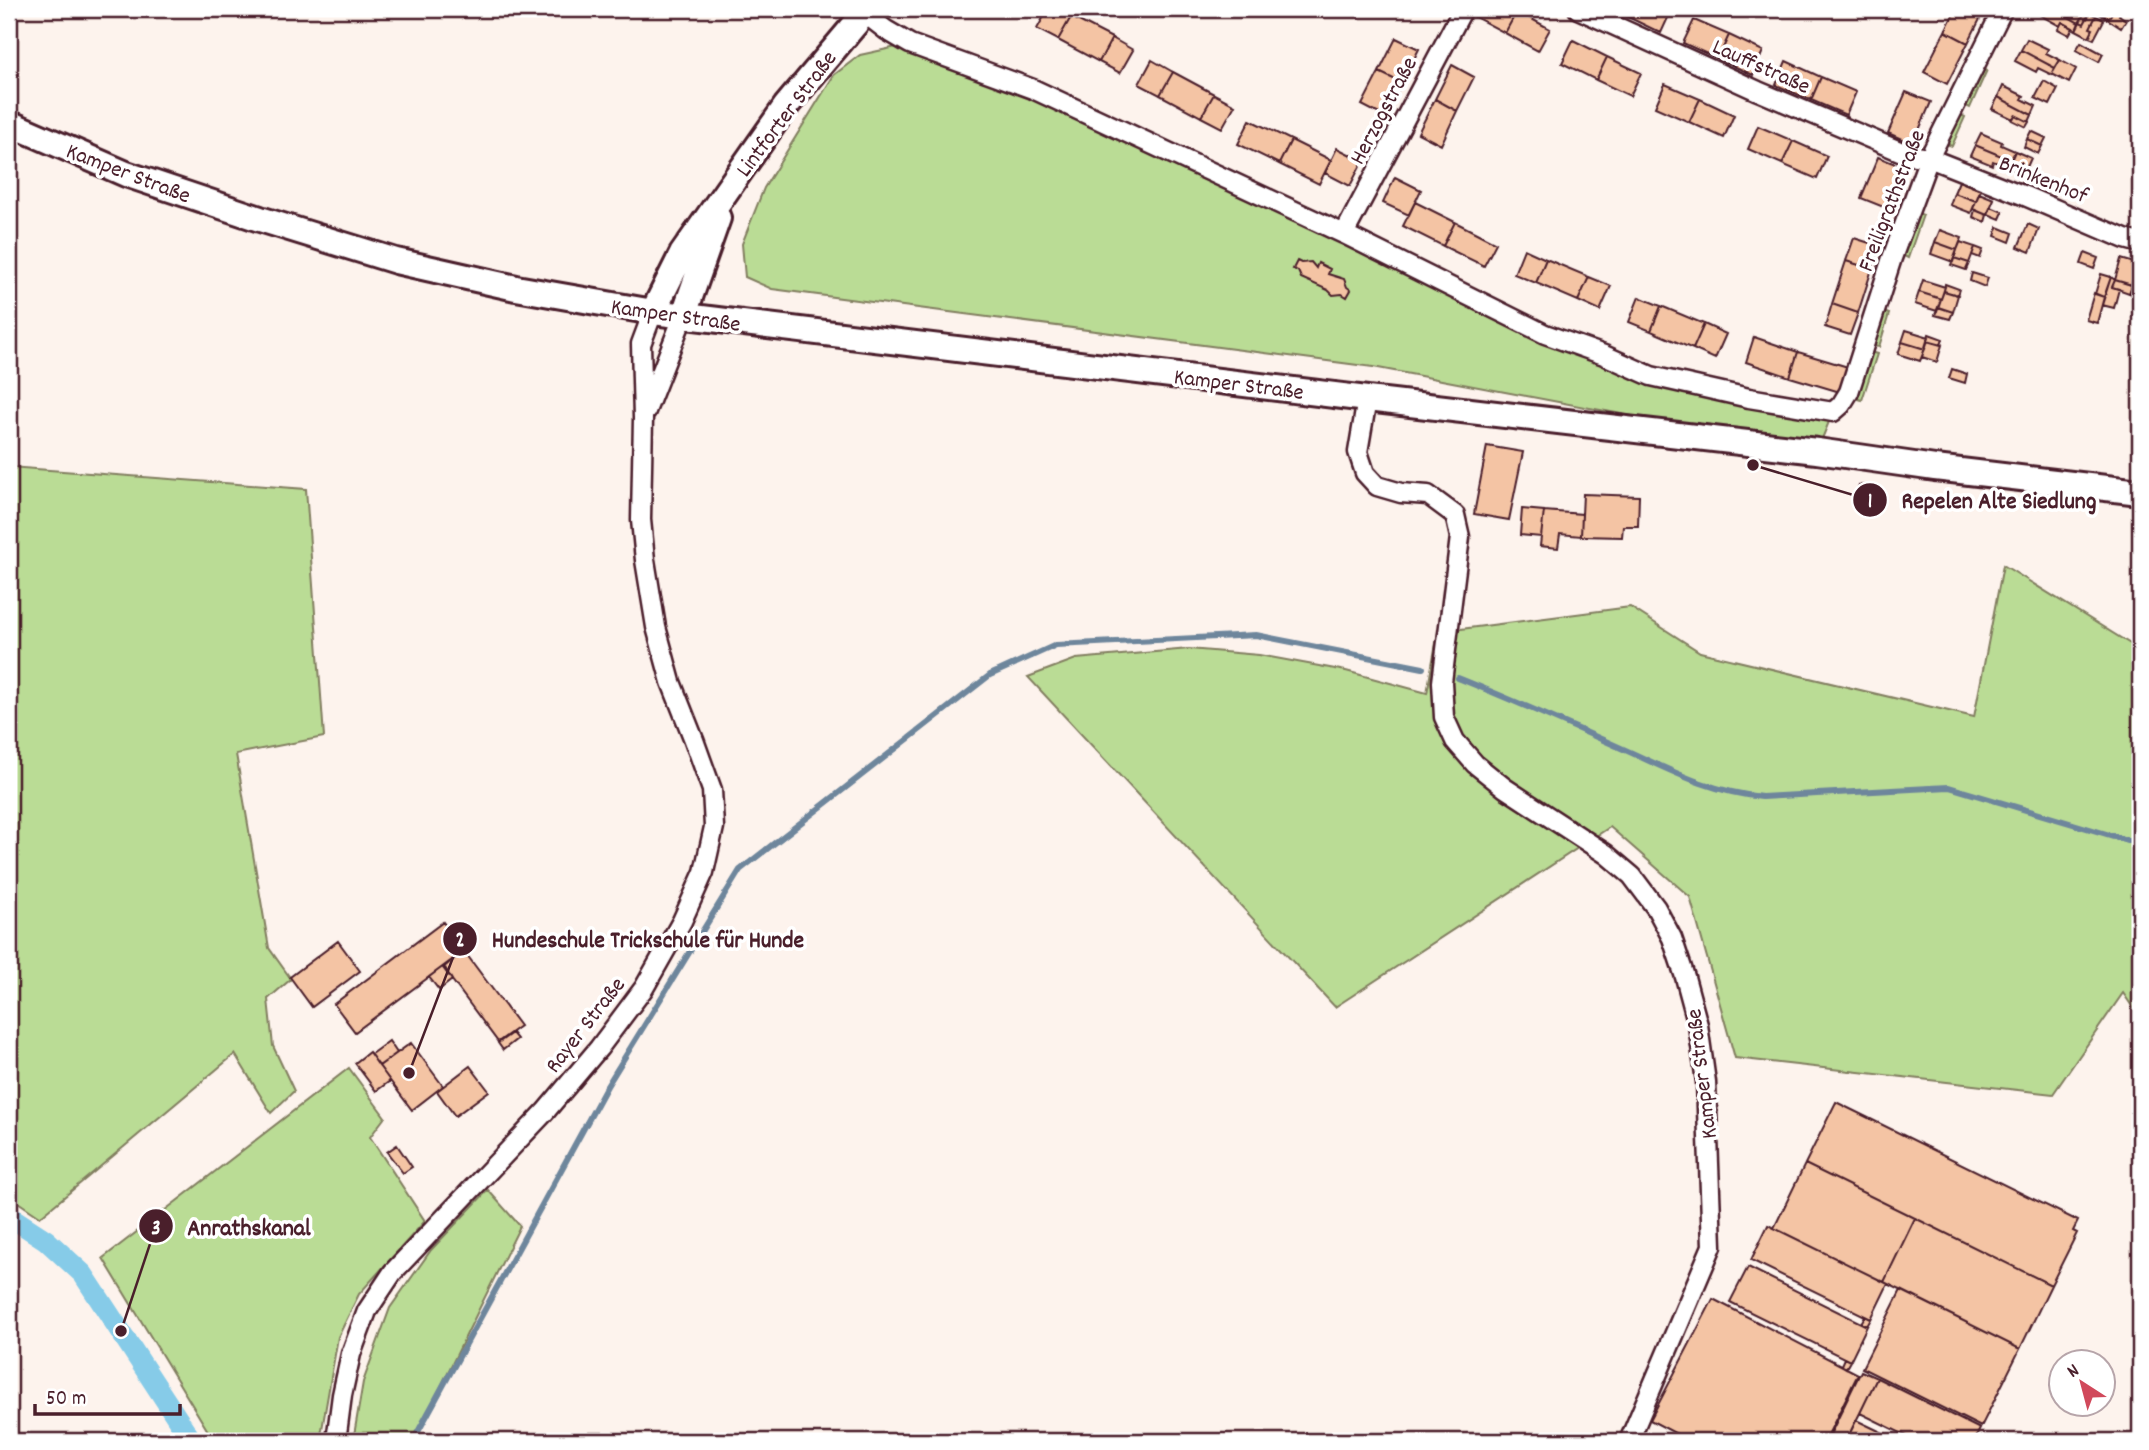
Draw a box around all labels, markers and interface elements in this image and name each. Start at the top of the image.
street label: Lauffstraße [1706,32,1815,104]
street label: Lintforter Straße [729,45,846,185]
street label: Herzogstraße [1343,52,1427,171]
street label: Freiligrathstraße [1851,125,1936,277]
street label: Kamper Straße [61,136,195,214]
street label: Brinkenhof [1993,148,2093,214]
street label: Kamper Straße [608,292,743,343]
street label: Kamper Straße [1172,362,1305,411]
callout: Repelen Alte Siedlung [1852,477,2110,522]
text: Repelen Alte Siedlung [1902,486,2096,520]
text: 1 [1868,488,1872,518]
callout: Hundeschule Trickschule für Hunde [443,916,818,961]
text: Hundeschule Trickschule für Hunde [492,925,805,959]
text: 2 [455,927,465,957]
street label: Rayer Straße [539,971,635,1081]
street label: Kamper Straße [1679,1007,1728,1140]
callout: Anrathskanal [138,1204,325,1249]
text: Anrathskanal [187,1213,311,1247]
text: 3 [151,1215,161,1245]
north arrow [2048,1348,2118,1418]
text: N [2062,1358,2086,1386]
scale bar [35,1373,180,1417]
text: 50 m [46,1385,86,1415]

